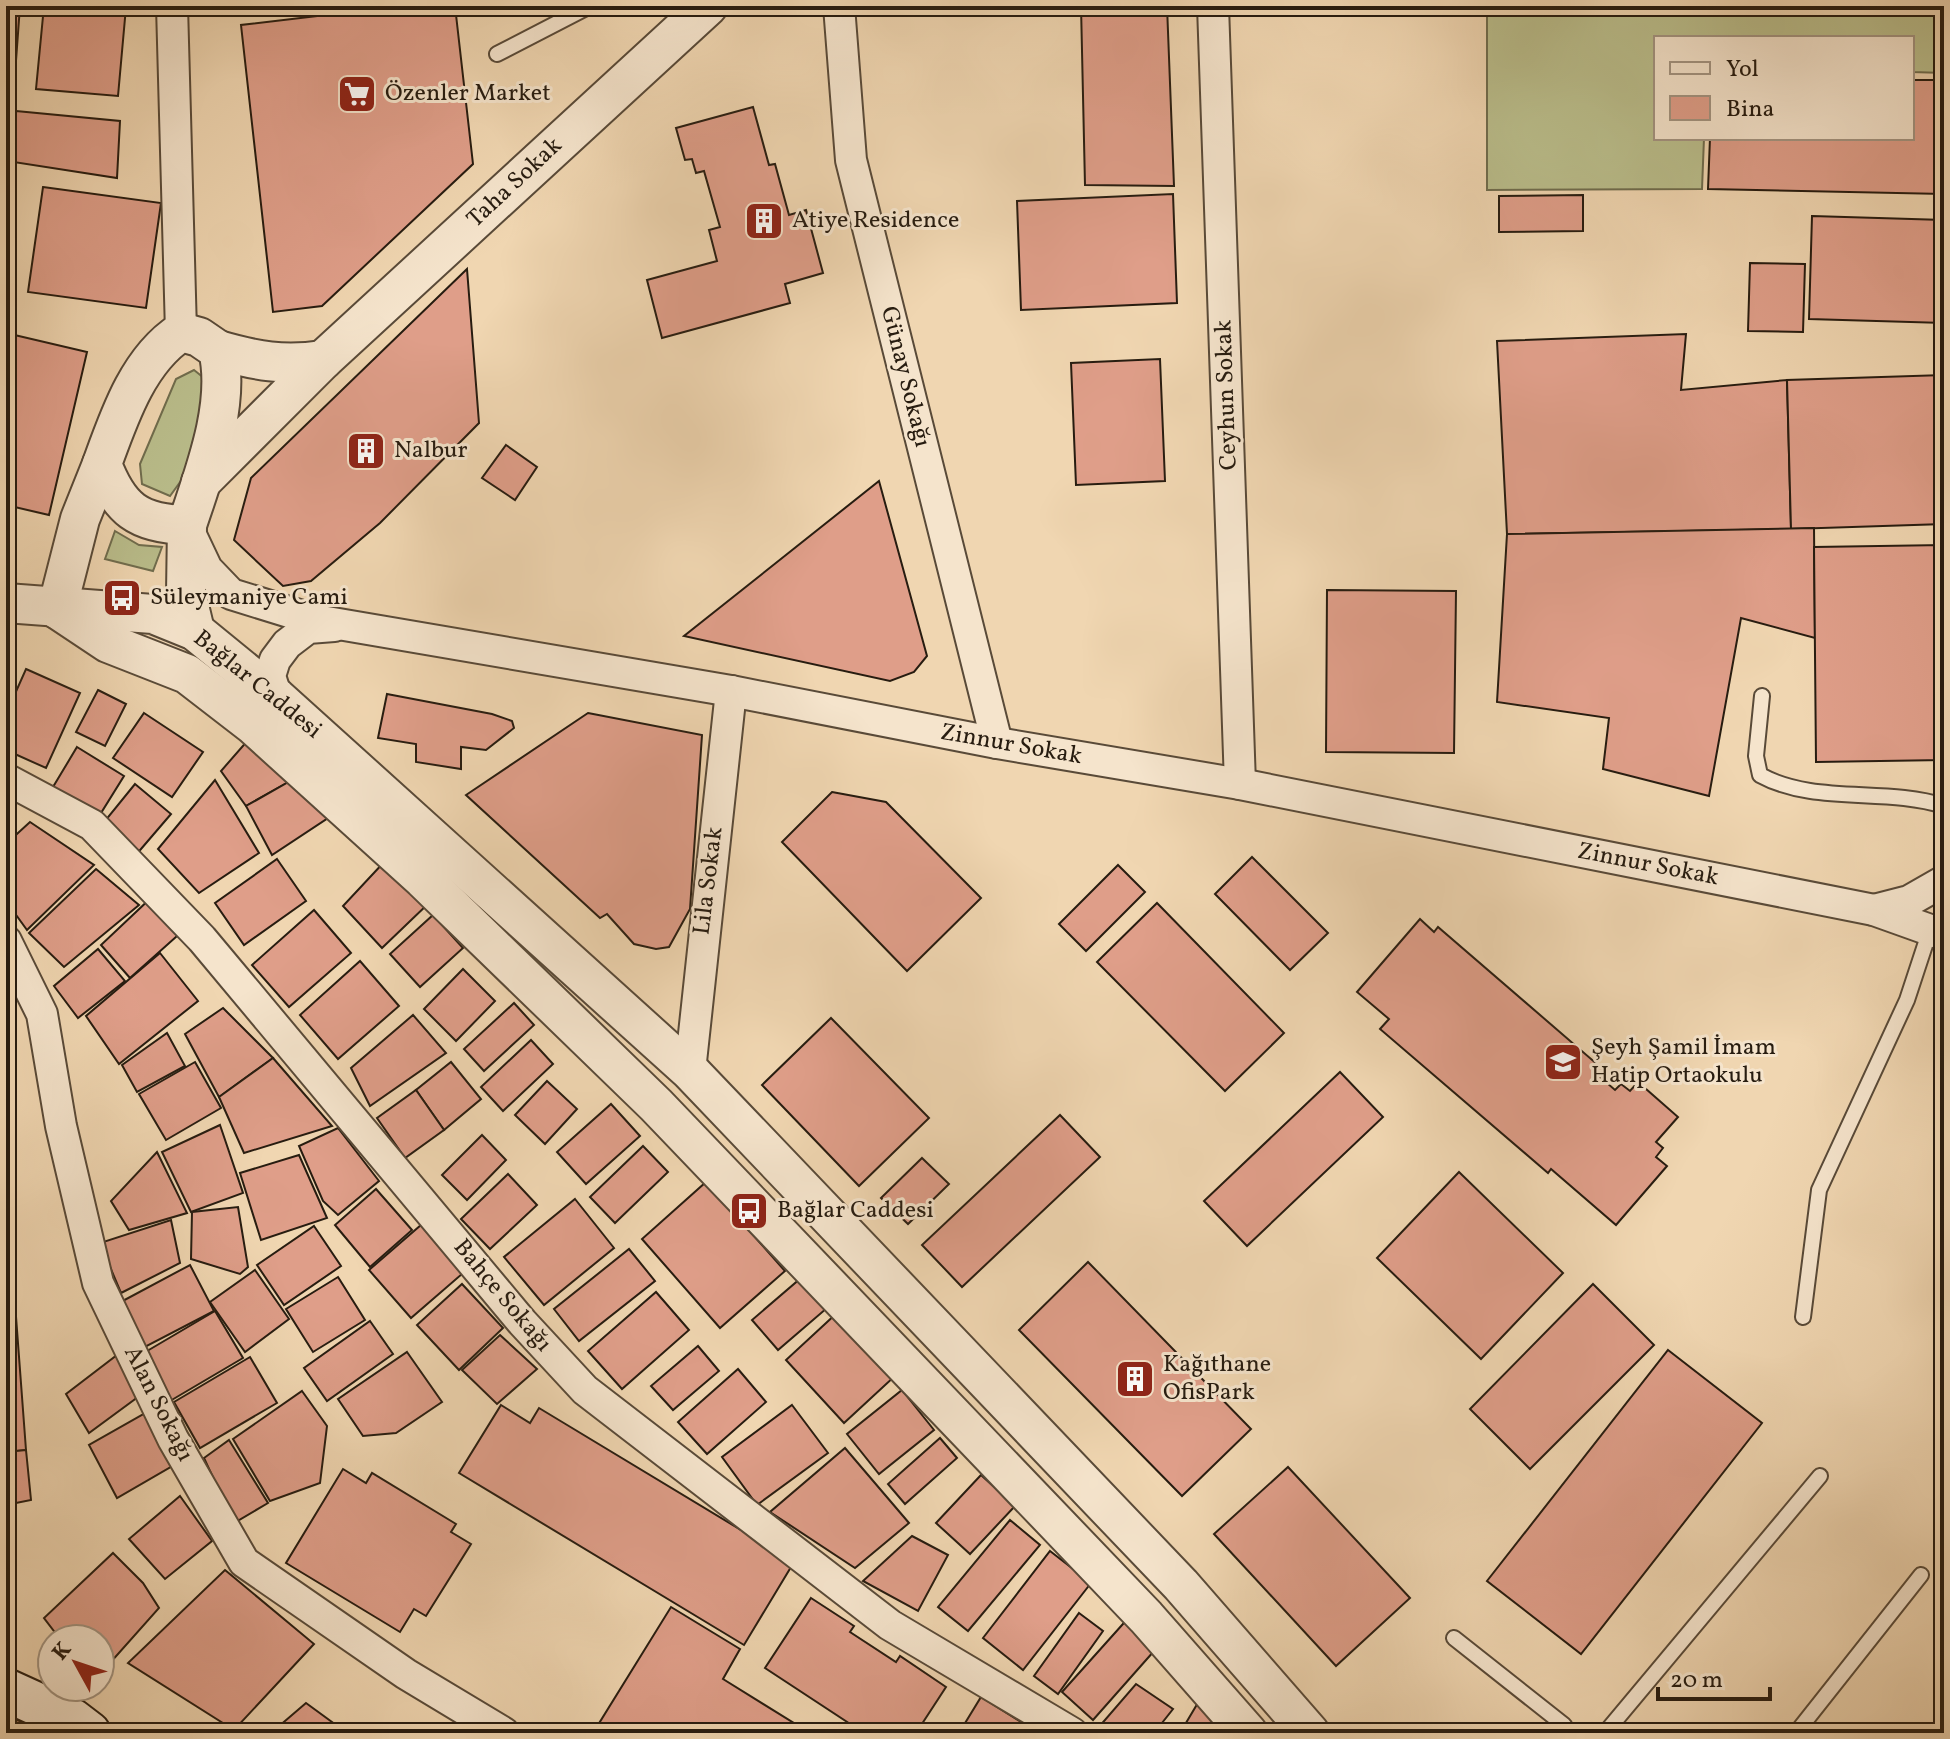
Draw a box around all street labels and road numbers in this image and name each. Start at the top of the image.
street label: Taha Sokak [460,130,570,236]
street label: Günay Sokağı [871,303,939,451]
street label: Ceyhun Sokak [1207,319,1247,471]
street label: Bağlar Caddesi [185,622,329,748]
street label: Zinnur Sokak [937,716,1085,774]
street label: Lila Sokak [686,825,732,937]
street label: Zinnur Sokak [1574,835,1722,895]
street label: Bahçe Sokağı [444,1232,560,1360]
street label: Alan Sokağı [114,1340,202,1468]

